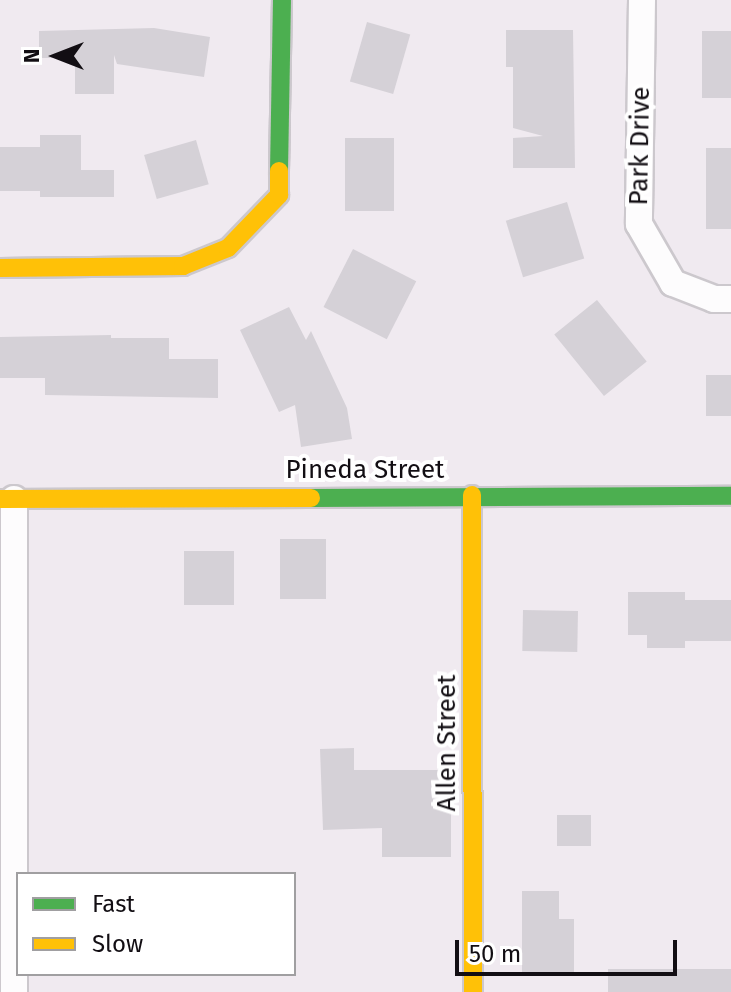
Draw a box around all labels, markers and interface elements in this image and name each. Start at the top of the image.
north arrow [16,16,96,96]
text: N [18,49,45,63]
street label: Park Drive [623,86,657,206]
street label: Pineda Street [286,454,444,486]
street label: Allen Street [431,675,463,811]
legend [16,872,296,976]
text: Fast [92,890,135,918]
scale bar [459,924,681,974]
text: Slow [92,930,143,958]
text: 50 m [469,940,521,968]

